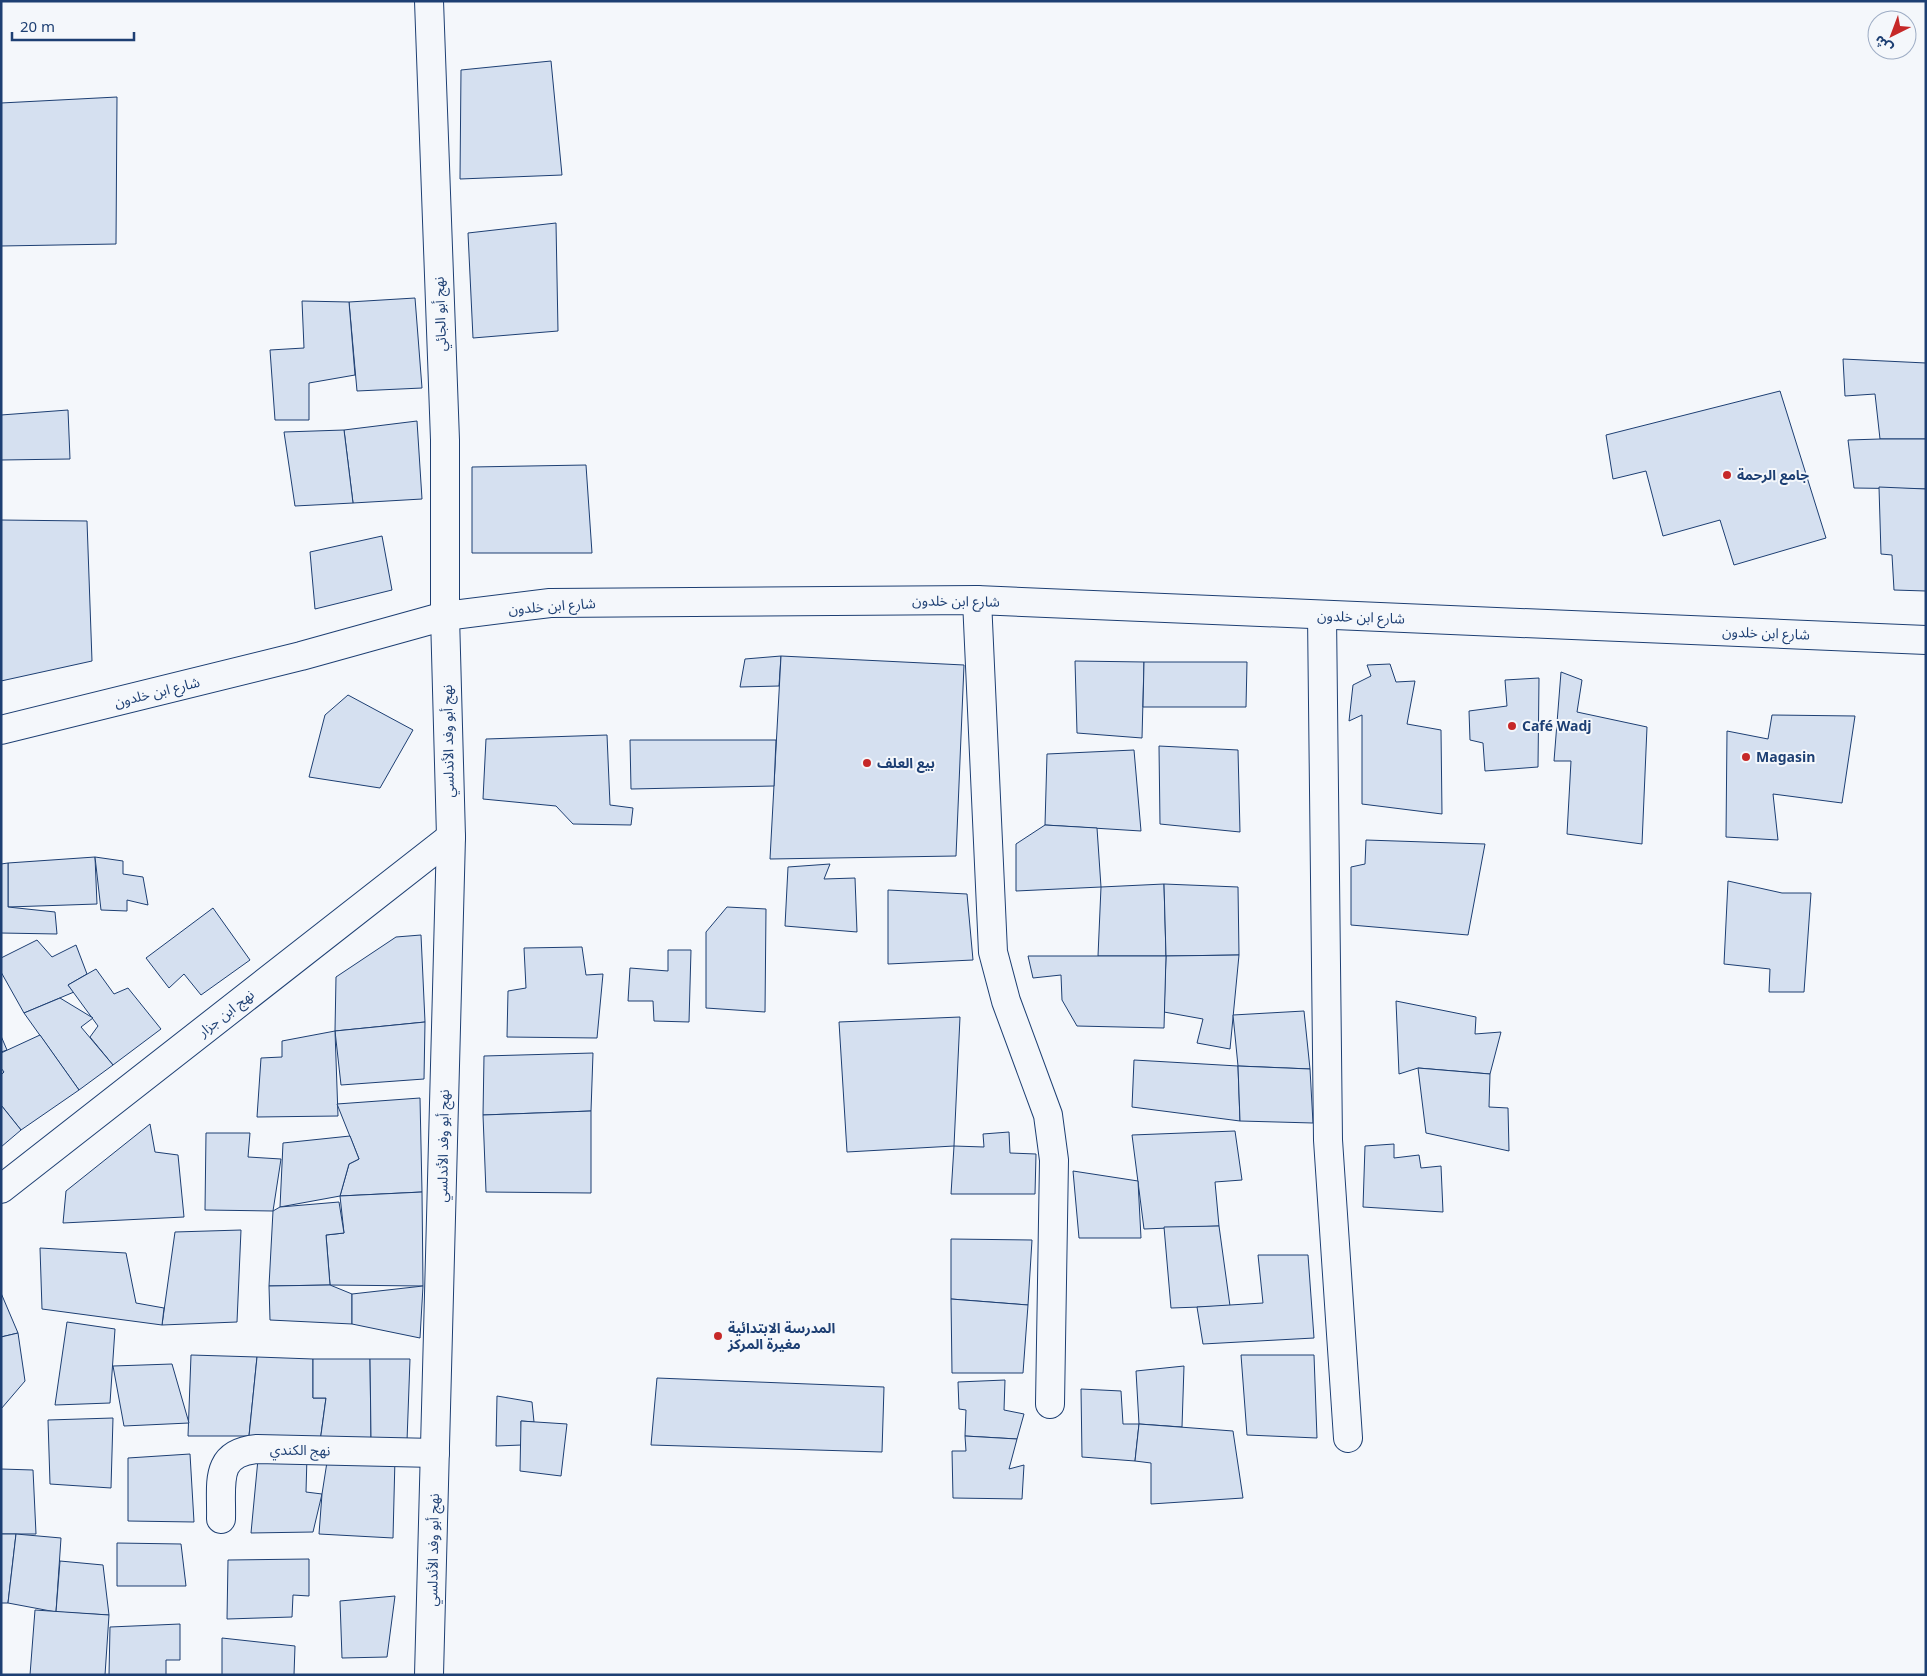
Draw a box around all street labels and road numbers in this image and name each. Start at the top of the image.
street label: نهج أبو الجائي [425,276,456,352]
street label: شارع ابن خلدون [912,586,1000,617]
street label: شارع ابن خلدون [507,589,597,624]
street label: شارع ابن خلدون [1317,601,1405,634]
street label: شارع ابن خلدون [1722,617,1810,650]
street label: شارع ابن خلدون [111,668,203,717]
street label: نهج أبو وفد الأندلسي [433,684,464,798]
street label: نهج ابن جزار [190,981,262,1046]
street label: نهج أبو وفد الأندلسي [428,1089,459,1203]
street label: نهج الكندي [269,1435,331,1466]
street label: نهج أبو وفد الأندلسي [418,1493,449,1607]

